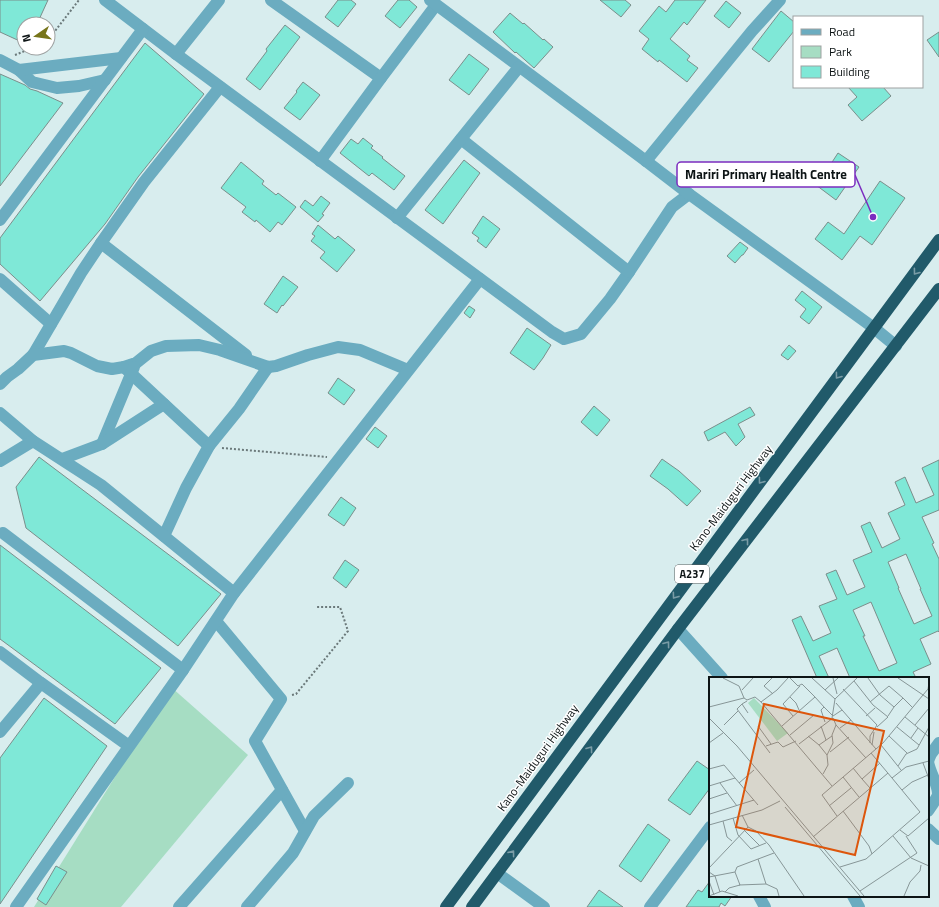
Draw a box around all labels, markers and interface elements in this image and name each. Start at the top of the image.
north arrow [16,16,56,56]
legend [793,16,923,88]
text: Road [829,22,855,41]
text: N [18,33,35,44]
text: Park [829,42,852,61]
text: Building [829,62,870,81]
callout: Mariri Primary Health Centre [677,162,855,187]
text: Mariri Primary Health Centre [685,164,847,184]
one-way arrow [914,267,921,274]
one-way arrow [836,372,843,379]
street label: Kano-Maiduguri Highway [684,441,777,555]
one-way arrow [759,476,766,483]
one-way arrow [741,538,748,545]
road number: A237 [675,565,709,583]
one-way arrow [673,592,680,599]
one-way arrow [662,642,669,649]
inset map [709,677,929,897]
street label: Kano-Maiduguri Highway [492,700,583,815]
one-way arrow [585,746,592,753]
one-way arrow [507,850,515,857]

